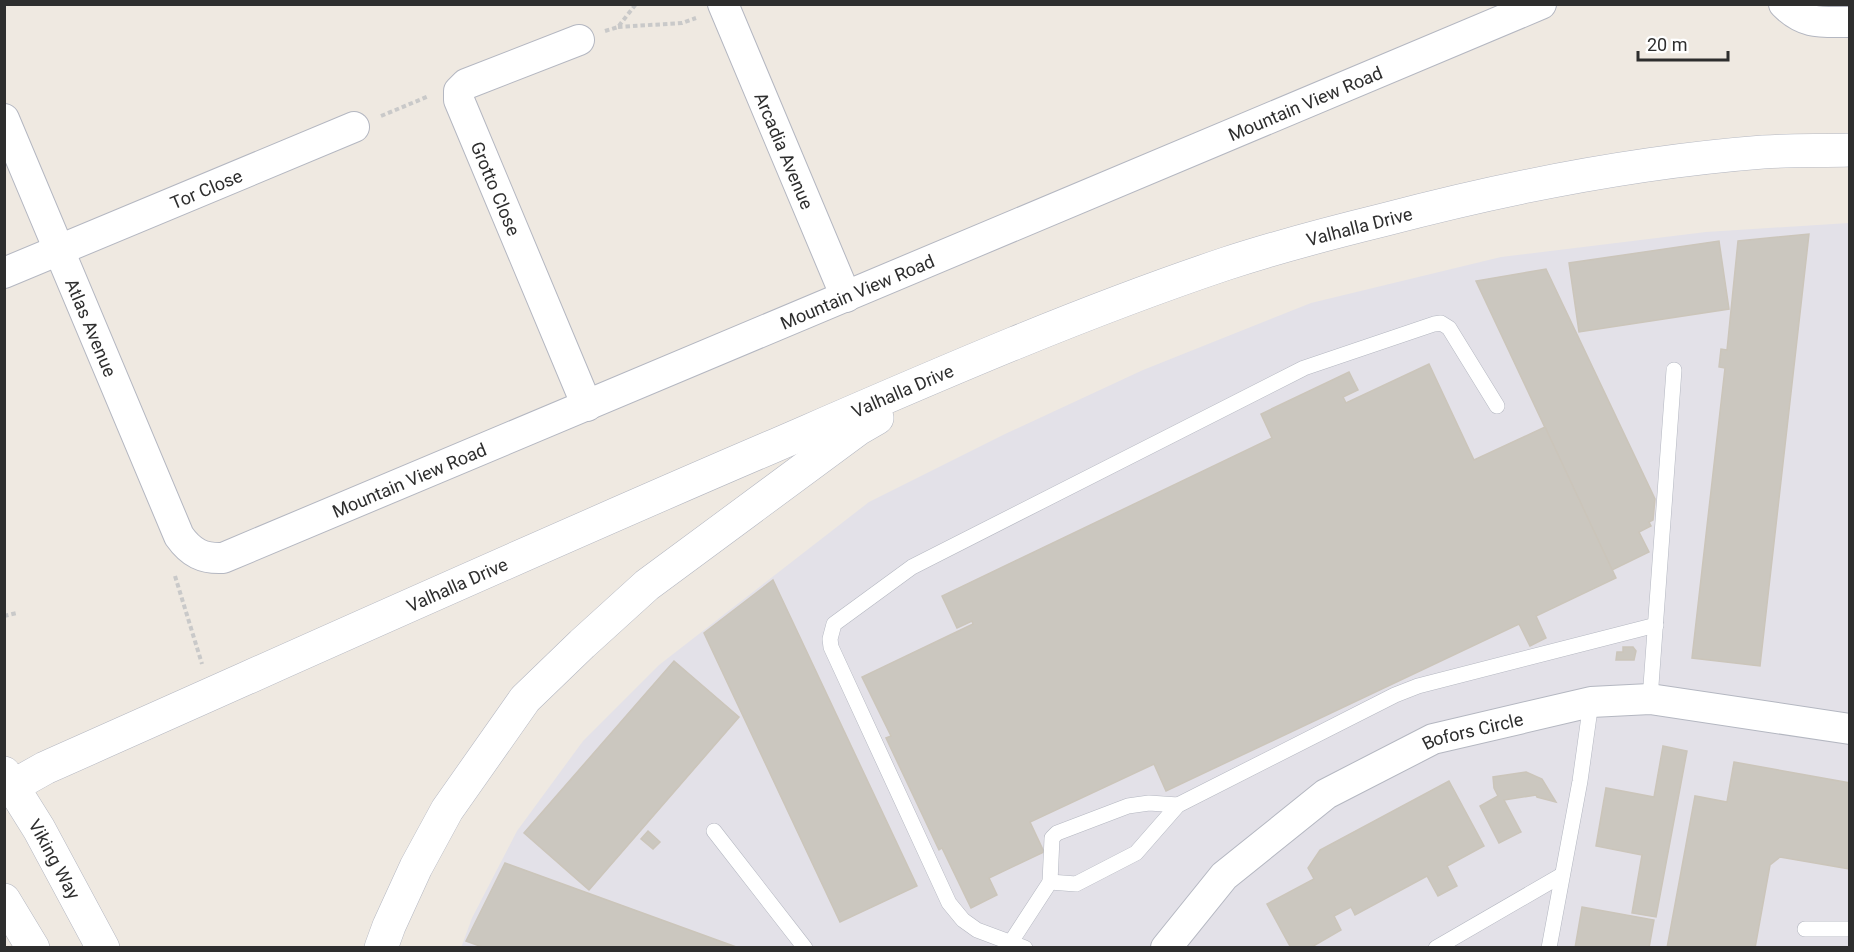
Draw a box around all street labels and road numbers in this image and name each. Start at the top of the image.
street label: Mountain View Road [1225,61,1385,145]
street label: Arcadia Avenue [751,89,818,212]
street label: Grotto Close [467,138,525,239]
street label: Tor Close [167,164,245,213]
street label: Valhalla Drive [1304,202,1414,250]
street label: Mountain View Road [777,250,937,333]
street label: Atlas Avenue [62,275,121,380]
street label: Valhalla Drive [848,359,956,421]
street label: Mountain View Road [329,438,489,521]
street label: Valhalla Drive [403,553,511,616]
street label: Bofors Circle [1418,708,1525,753]
street label: Viking Way [25,815,85,903]

